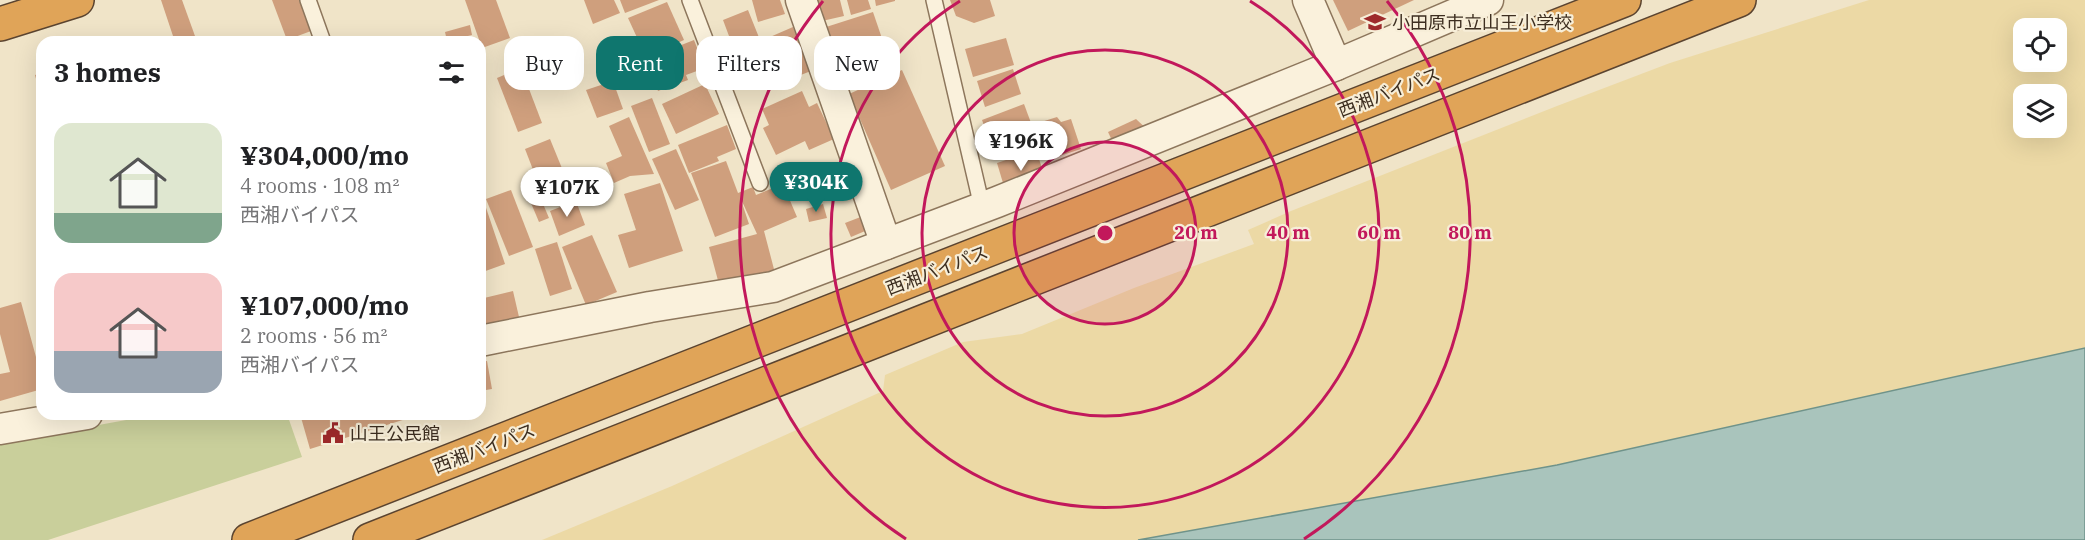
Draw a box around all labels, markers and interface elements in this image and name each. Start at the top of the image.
school or university icon: 小田原市立山王小学校 [1363,10,1387,34]
place label: 小田原市立山王小学校 [1392,11,1572,34]
map controls [2013,18,2067,138]
button: locate [2013,18,2067,72]
chip: Buy [504,36,584,90]
chip: Rent [596,36,684,90]
chip: Filters [696,36,802,90]
chip: New [814,36,900,90]
text: 3 homes [54,55,161,89]
icon: filters [435,56,468,89]
street label: 西湘バイパス [1335,62,1443,122]
button: layers [2013,84,2067,138]
pin: ¥196K [979,121,1063,172]
text: ¥196K [989,127,1053,154]
text: ¥304,000/mo [240,138,409,172]
icon: home [102,147,174,219]
pin: ¥304K [774,162,858,213]
pin: ¥107K [525,167,609,218]
text: ¥304K [784,168,848,195]
text: 4 rooms · 108 m² [240,172,399,199]
text: ¥107K [535,173,599,200]
text: 西湘バイパス [240,201,360,228]
text: 20 m [1174,221,1218,244]
text: 40 m [1266,221,1310,244]
text: 60 m [1357,221,1401,244]
text: 80 m [1448,221,1492,244]
centre of rings [1095,223,1115,243]
street label: 西湘バイパス [883,240,991,300]
text: ¥107,000/mo [240,288,409,322]
icon: home [102,297,174,369]
text: 2 rooms · 56 m² [240,322,387,349]
text: 西湘バイパス [240,351,360,378]
street label: 西湘バイパス [430,418,538,478]
public building icon: 山王公民館 [321,421,345,445]
place label: 山王公民館 [350,422,440,445]

